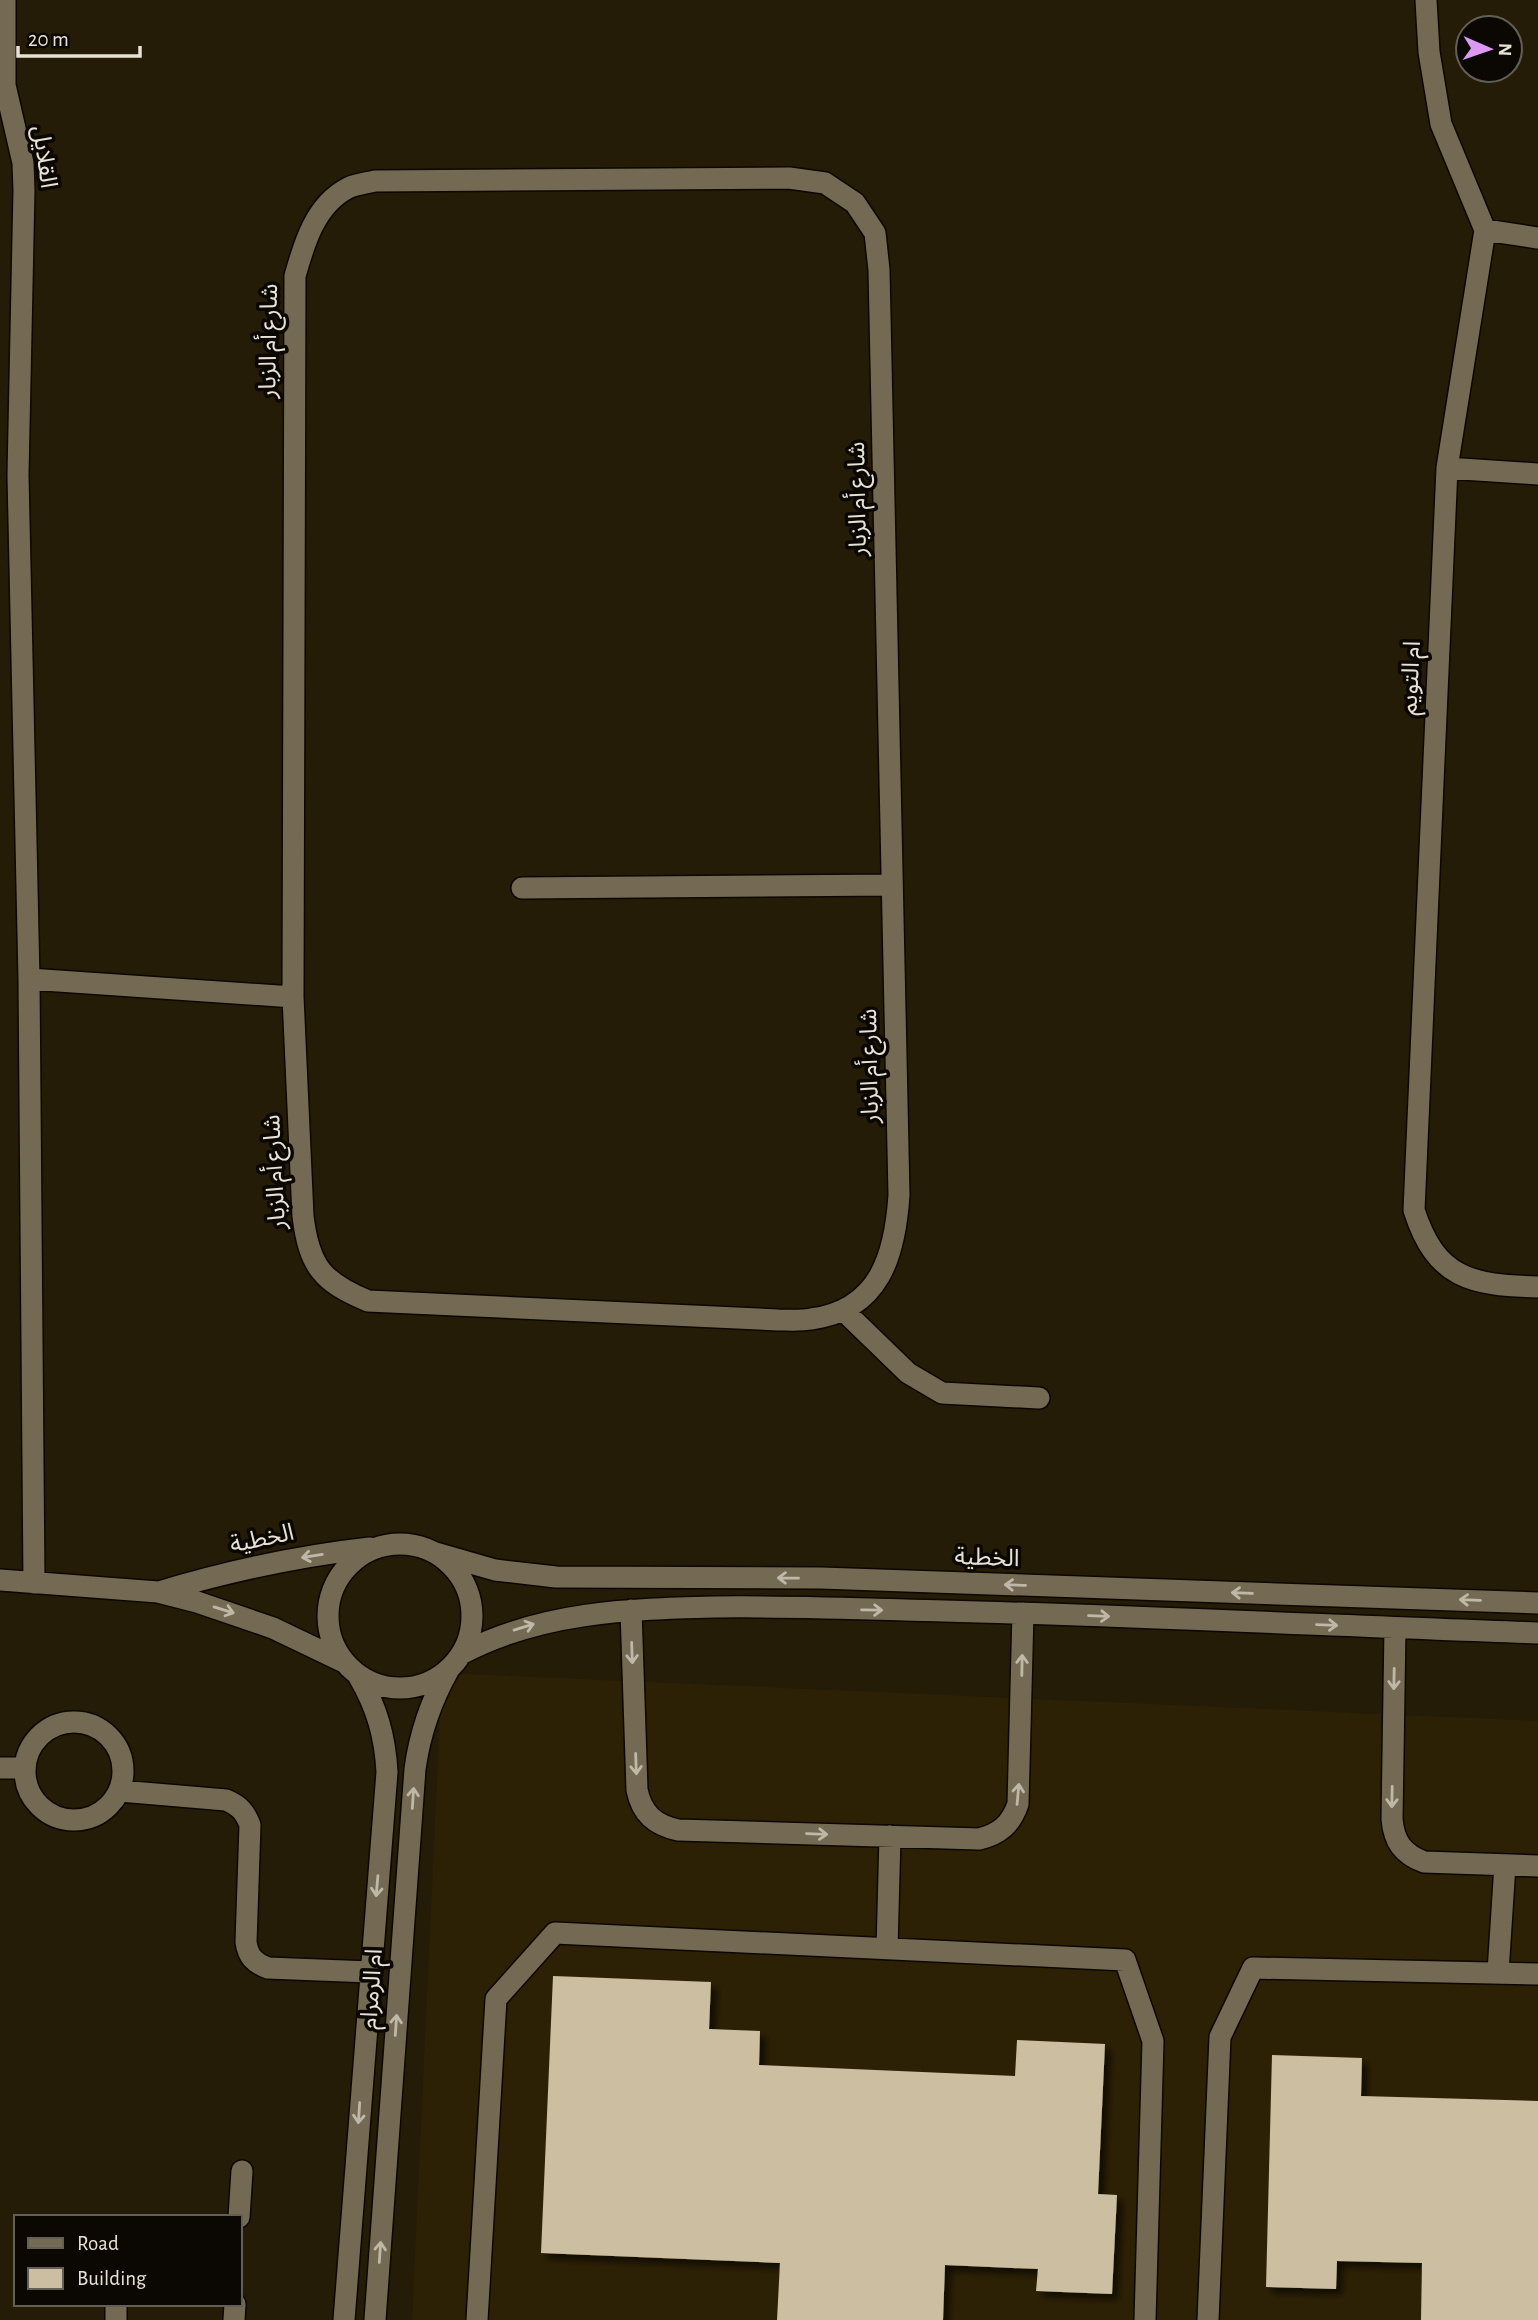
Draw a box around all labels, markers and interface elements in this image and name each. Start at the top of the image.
scale bar [18,14,140,58]
north arrow [1454,14,1524,84]
text: 20 m [28,29,69,50]
text: N [1495,43,1514,56]
street label: القلايل [28,124,60,190]
street label: شارع أم الزبار [251,283,287,400]
street label: شارع أم الزبار [840,441,876,558]
street label: ام التويم [1397,640,1430,716]
street label: شارع أم الزبار [852,1008,888,1125]
street label: شارع أم الزبار [255,1114,295,1231]
street label: الخطية [228,1521,296,1558]
street label: الخطية [954,1545,1020,1571]
one-way arrow [301,1549,324,1562]
one-way arrow [776,1571,799,1584]
one-way arrow [1004,1579,1027,1592]
one-way arrow [1231,1586,1254,1600]
one-way arrow [1459,1594,1482,1607]
one-way arrow [860,1603,883,1616]
one-way arrow [213,1604,235,1617]
one-way arrow [1088,1610,1111,1623]
one-way arrow [1315,1619,1338,1632]
one-way arrow [512,1620,534,1633]
one-way arrow [626,1641,639,1664]
one-way arrow [1015,1654,1029,1677]
one-way arrow [1387,1667,1401,1690]
one-way arrow [630,1752,643,1775]
one-way arrow [1012,1783,1025,1806]
one-way arrow [1386,1786,1399,1809]
one-way arrow [407,1787,420,1810]
one-way arrow [805,1827,828,1841]
one-way arrow [370,1874,383,1897]
street label: ام الرمرام [357,1948,392,2030]
one-way arrow [390,2014,403,2037]
one-way arrow [352,2101,365,2123]
legend [14,2215,242,2306]
text: Road [77,2233,119,2254]
one-way arrow [374,2241,387,2264]
text: Building [77,2268,147,2289]

